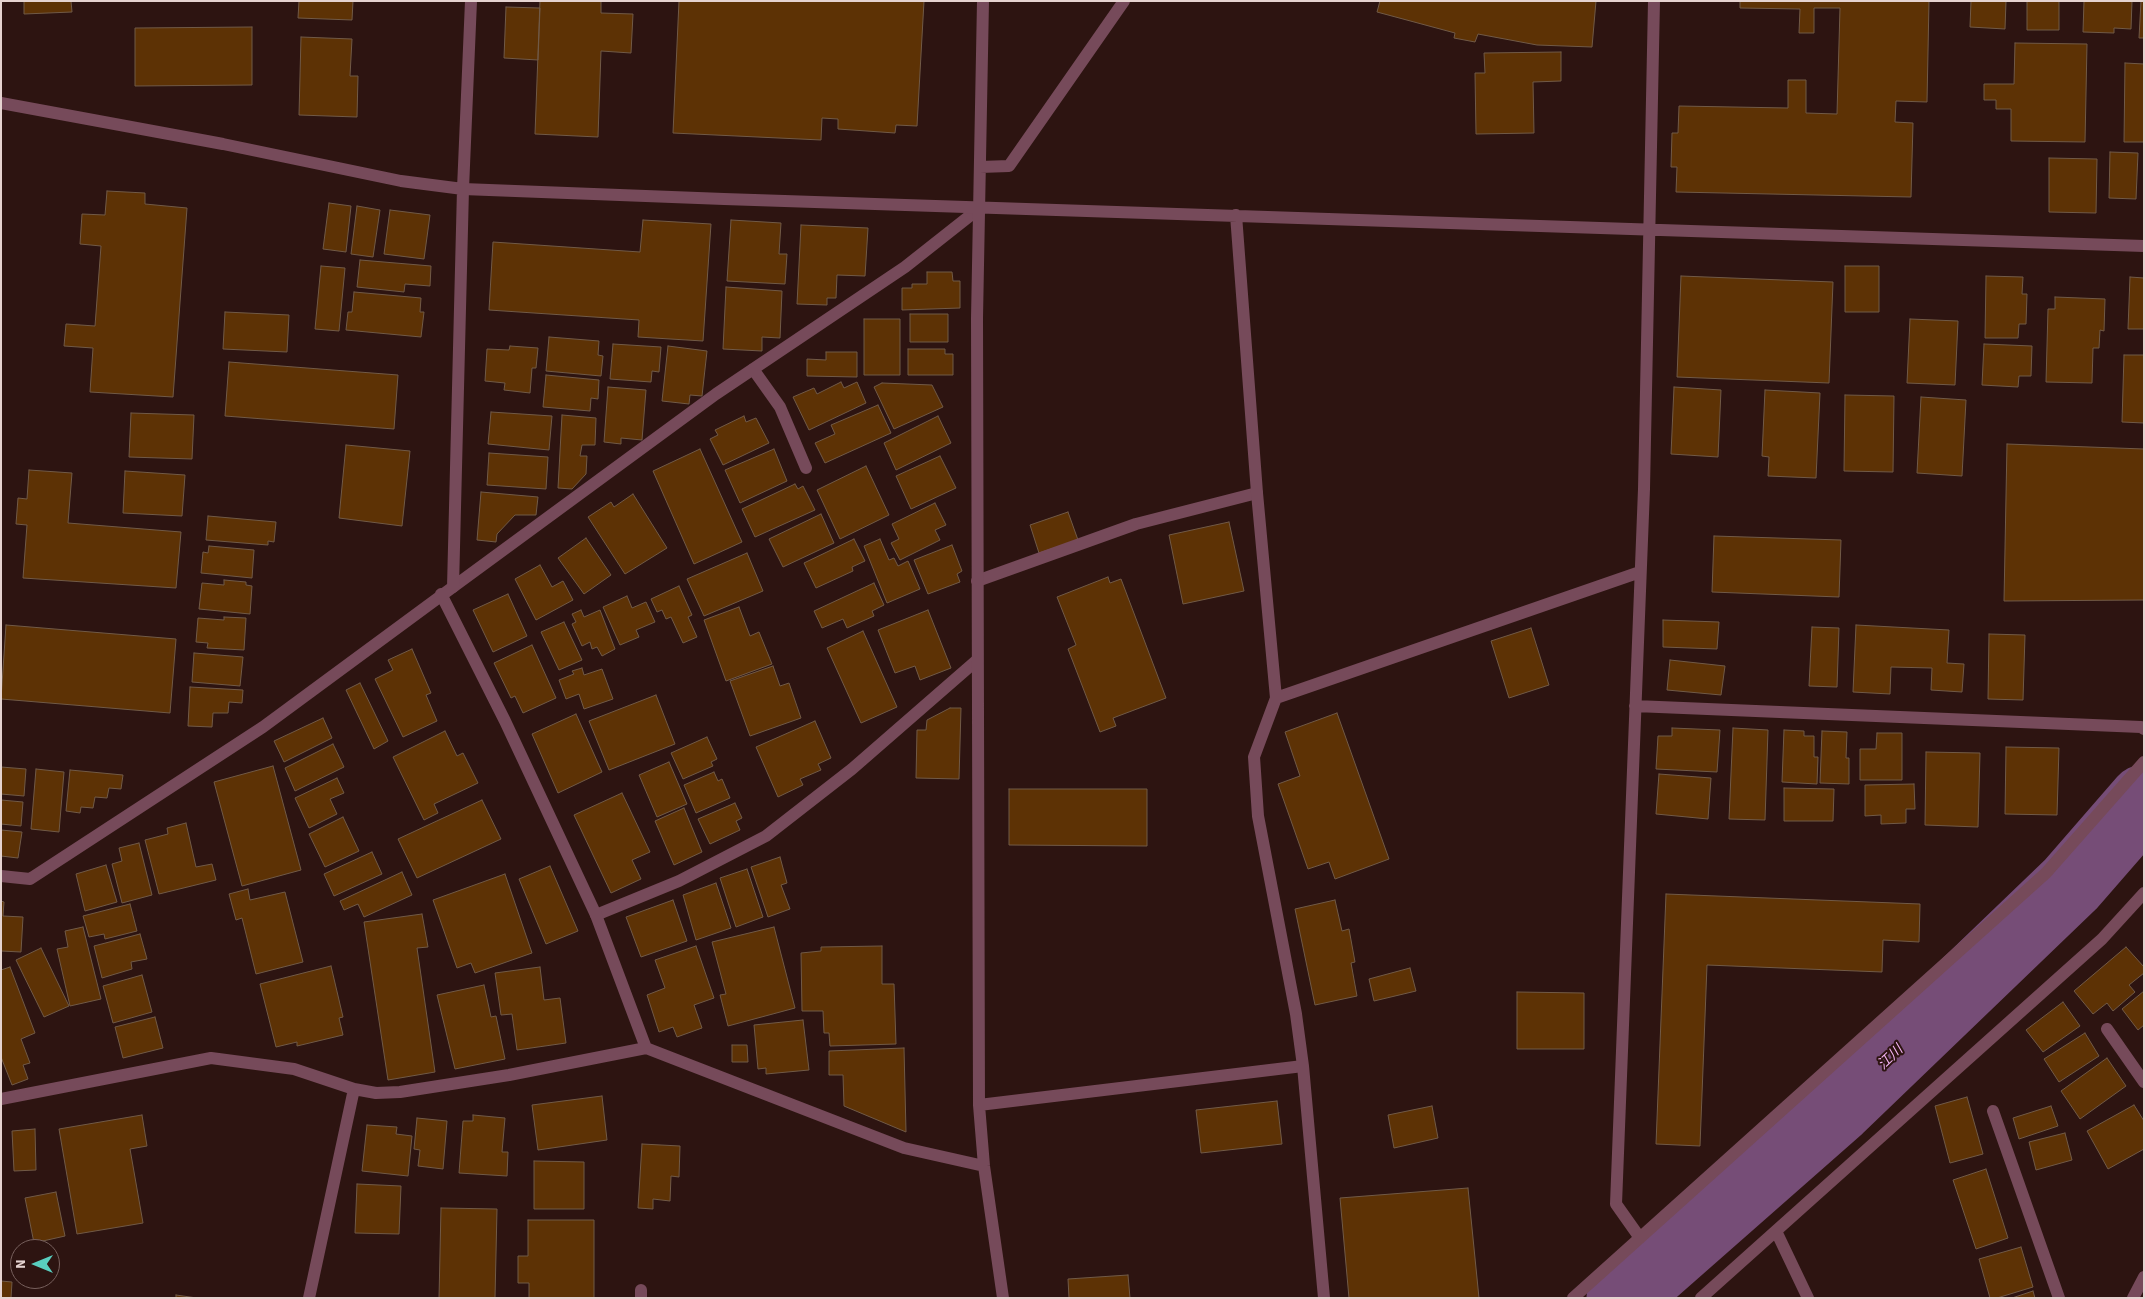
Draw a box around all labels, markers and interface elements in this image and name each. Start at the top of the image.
water label: 江川 [1875,1042,1907,1074]
north arrow [10,1239,60,1289]
text: N [11,1259,31,1269]

